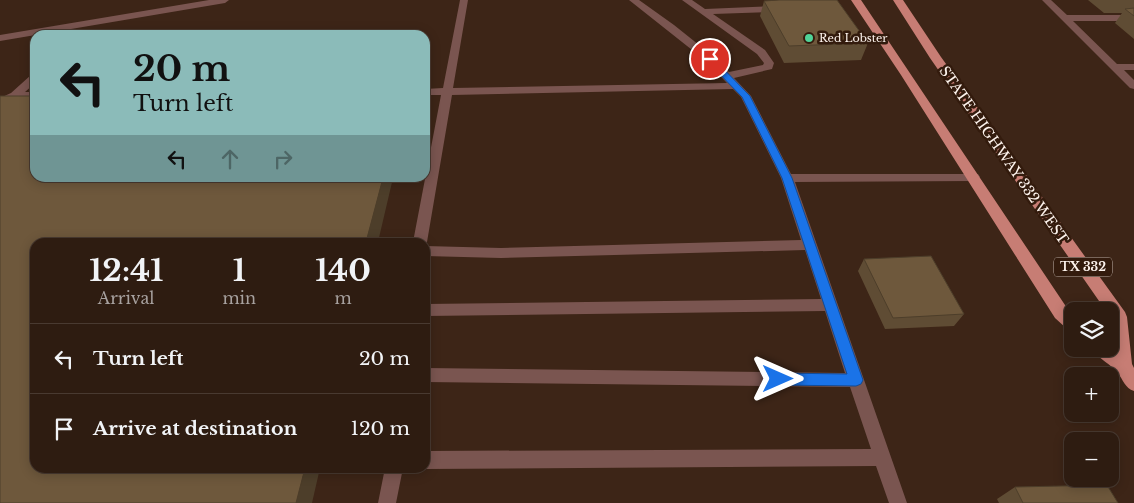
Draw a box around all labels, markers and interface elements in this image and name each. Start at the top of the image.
place label: Red Lobster [819,31,888,45]
marker: Red Lobster [803,32,815,44]
pin [689,38,731,80]
icon: arrive [696,45,724,73]
text: 20 m [133,47,230,90]
icon: left [50,50,115,115]
street label: STATE HIGHWAY 332 WEST [935,62,1073,248]
text: Turn left [133,90,233,117]
icon: left [163,145,191,173]
icon: ahead [216,145,244,173]
icon: right [269,145,297,173]
text: 12:41 [89,252,163,289]
text: 1 [233,252,246,289]
text: 140 [315,252,371,289]
road number: TX 332 [1054,258,1112,276]
text: Arrival [98,288,155,308]
text: min [222,288,256,308]
text: m [334,288,352,308]
map controls [1064,302,1119,487]
button: layers [1064,302,1119,357]
icon: left [50,345,78,373]
text: Turn left [93,347,184,370]
text: 20 m [359,347,410,370]
position arrow [751,352,803,404]
button: + [1064,367,1119,422]
icon: arrive [50,415,78,443]
text: Arrive at destination [93,417,297,440]
text: 120 m [350,417,410,440]
button: − [1064,432,1119,487]

